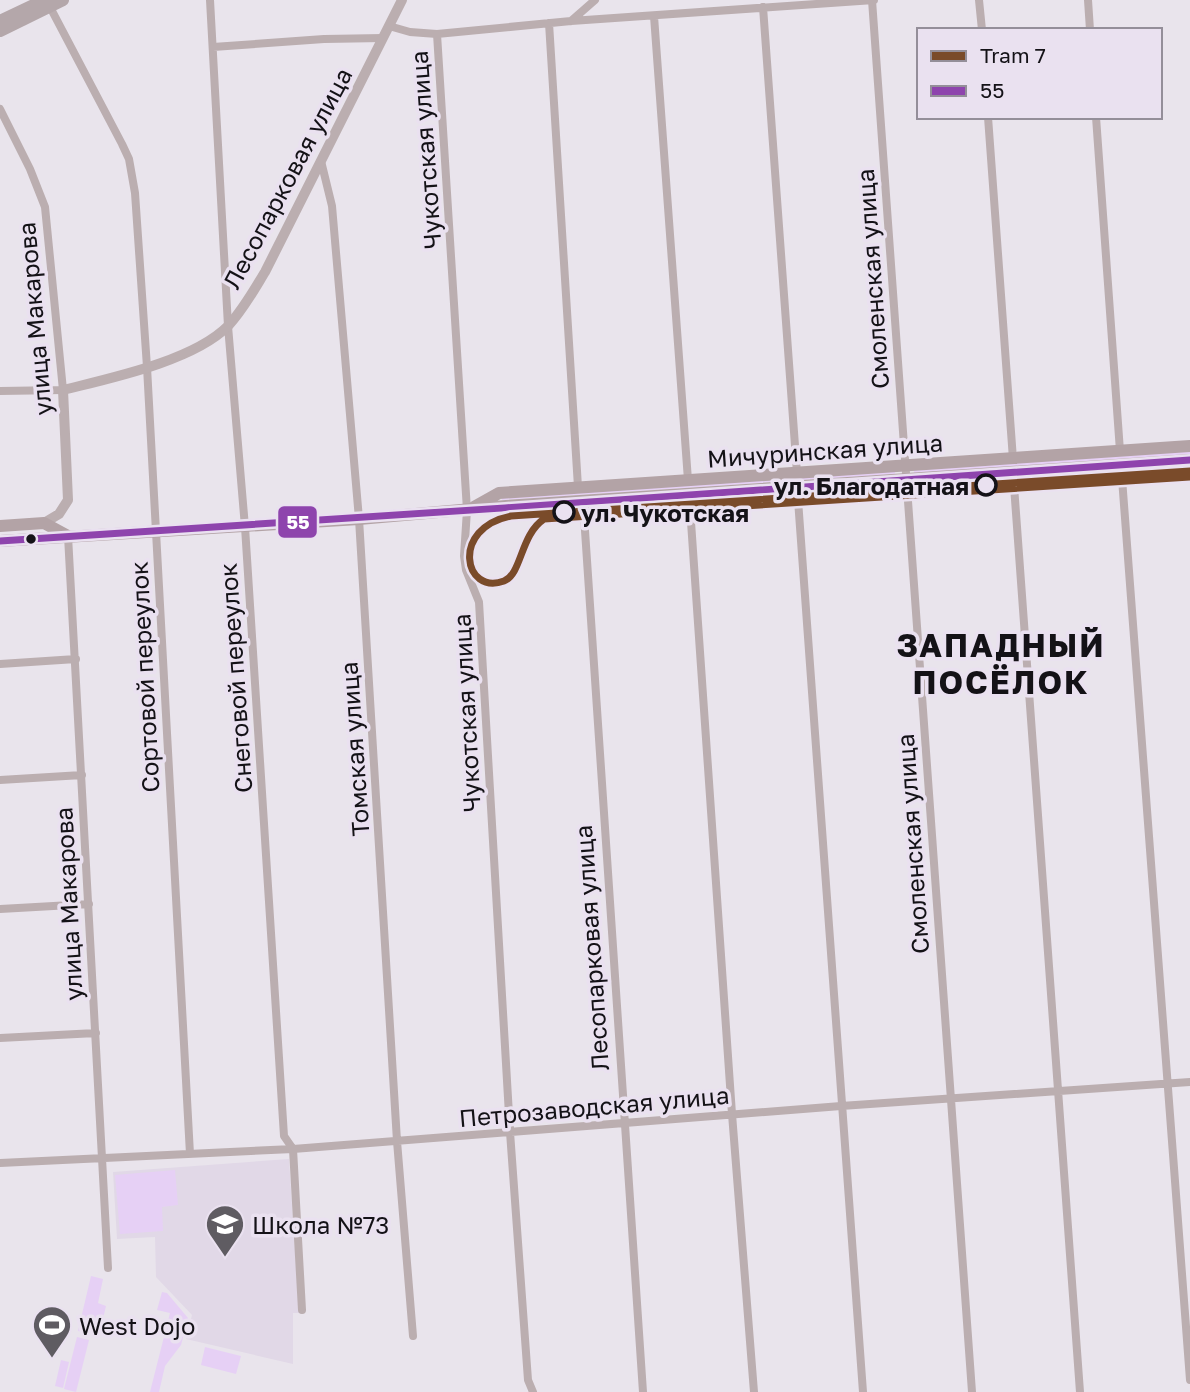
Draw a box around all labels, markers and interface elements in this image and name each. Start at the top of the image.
legend [917,28,1162,119]
text: Tram 7 [980,42,1046,68]
street label: Чукотская улица [404,50,446,250]
street label: Лесопарковая улица [216,63,358,293]
text: 55 [980,77,1004,103]
street label: Смоленская улица [850,168,894,390]
street label: улица Макарова [11,221,57,417]
street label: Мичуринская улица [706,427,944,473]
place label: ул. Благодатная [774,471,969,500]
marker: ул. Благодатная [975,474,997,496]
place label: ул. Чукотская [581,498,749,527]
marker: ул. Чукотская [553,501,575,523]
line badge: 55 [277,505,318,539]
text: 55 [286,510,310,533]
unlabelled marker [24,532,38,546]
street label: Сортовой переулок [123,560,165,793]
street label: Снеговой переулок [212,562,258,794]
street label: Чукотская улица [446,613,486,813]
district label: ЗАПАДНЫЙ ПОСЁЛОК [896,626,1106,701]
street label: Томская улица [333,661,375,837]
street label: Смоленская улица [890,733,934,955]
street label: улица Макарова [48,806,88,1002]
street label: Лесопарковая улица [568,824,614,1072]
street label: Петрозаводская улица [458,1080,730,1132]
school or university icon: Школа №73 [204,1203,246,1258]
place label: Школа №73 [252,1210,389,1239]
sports icon: West Dojo [31,1304,73,1359]
place label: West Dojo [79,1311,195,1340]

